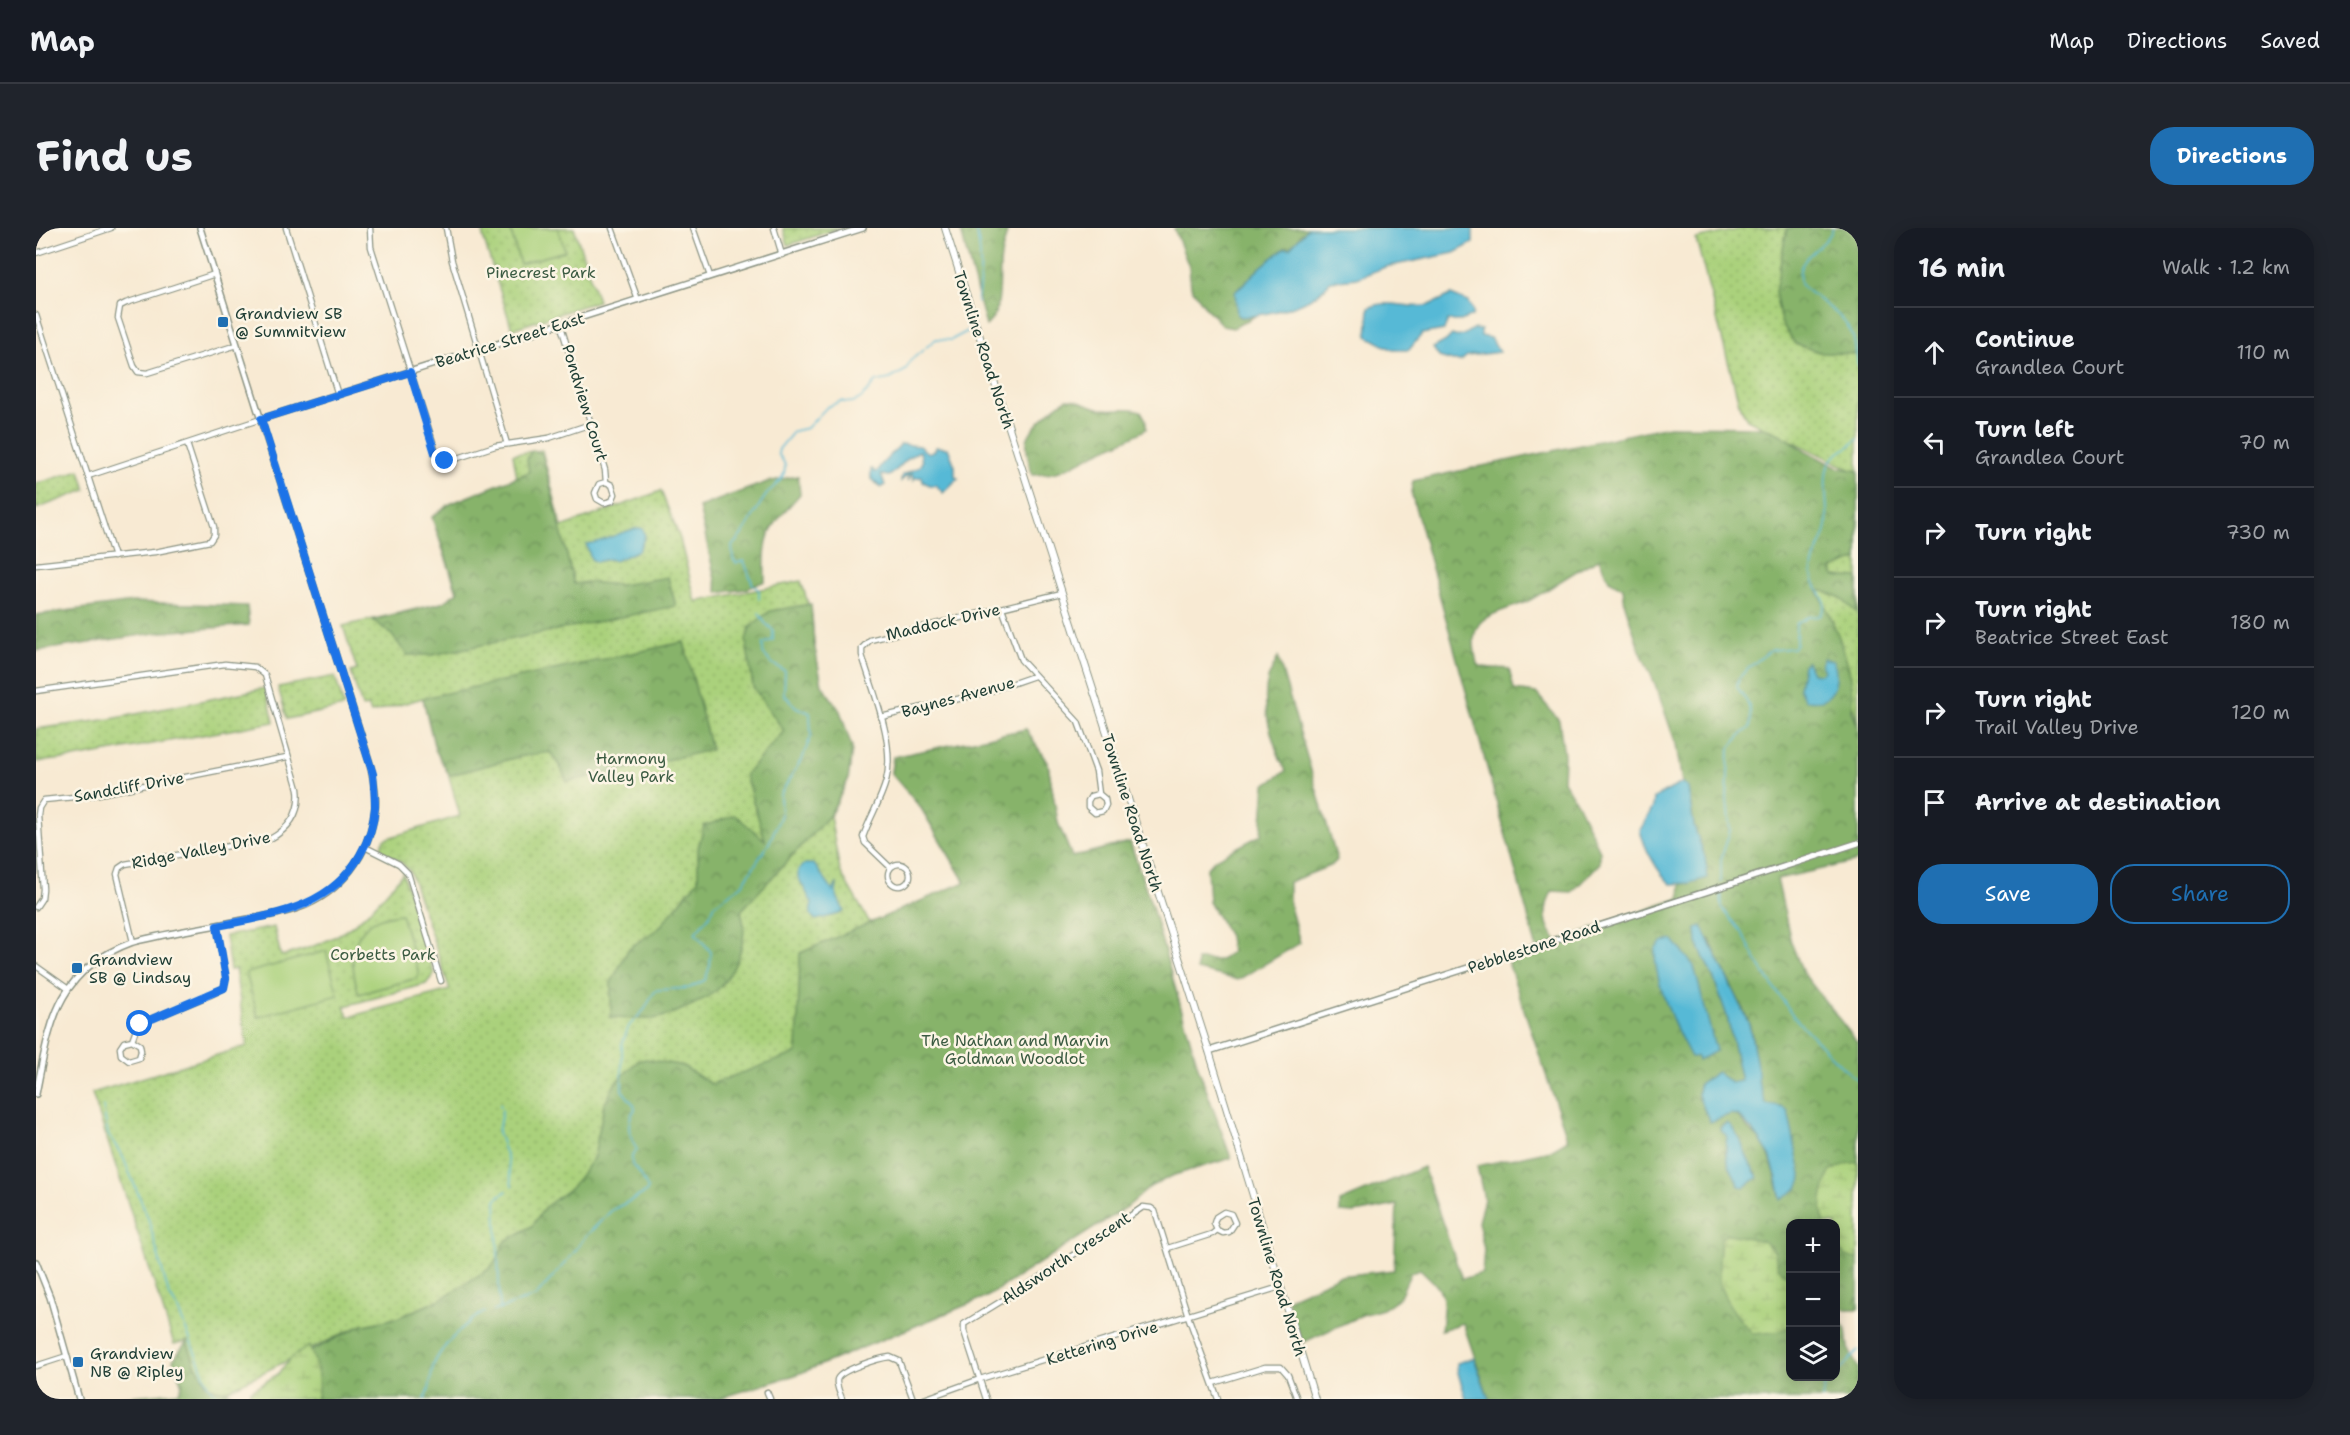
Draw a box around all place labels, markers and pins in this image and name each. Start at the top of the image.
place label: Grandview SB @ Summitview [235,303,346,342]
marker: Grandview SB @ Summitview [216,315,230,329]
place label: Grandview SB @ Lindsay [89,949,191,988]
marker: Grandview SB @ Lindsay [70,961,84,975]
place label: Grandview NB @ Ripley [90,1343,184,1382]
marker: Grandview NB @ Ripley [71,1355,85,1369]

